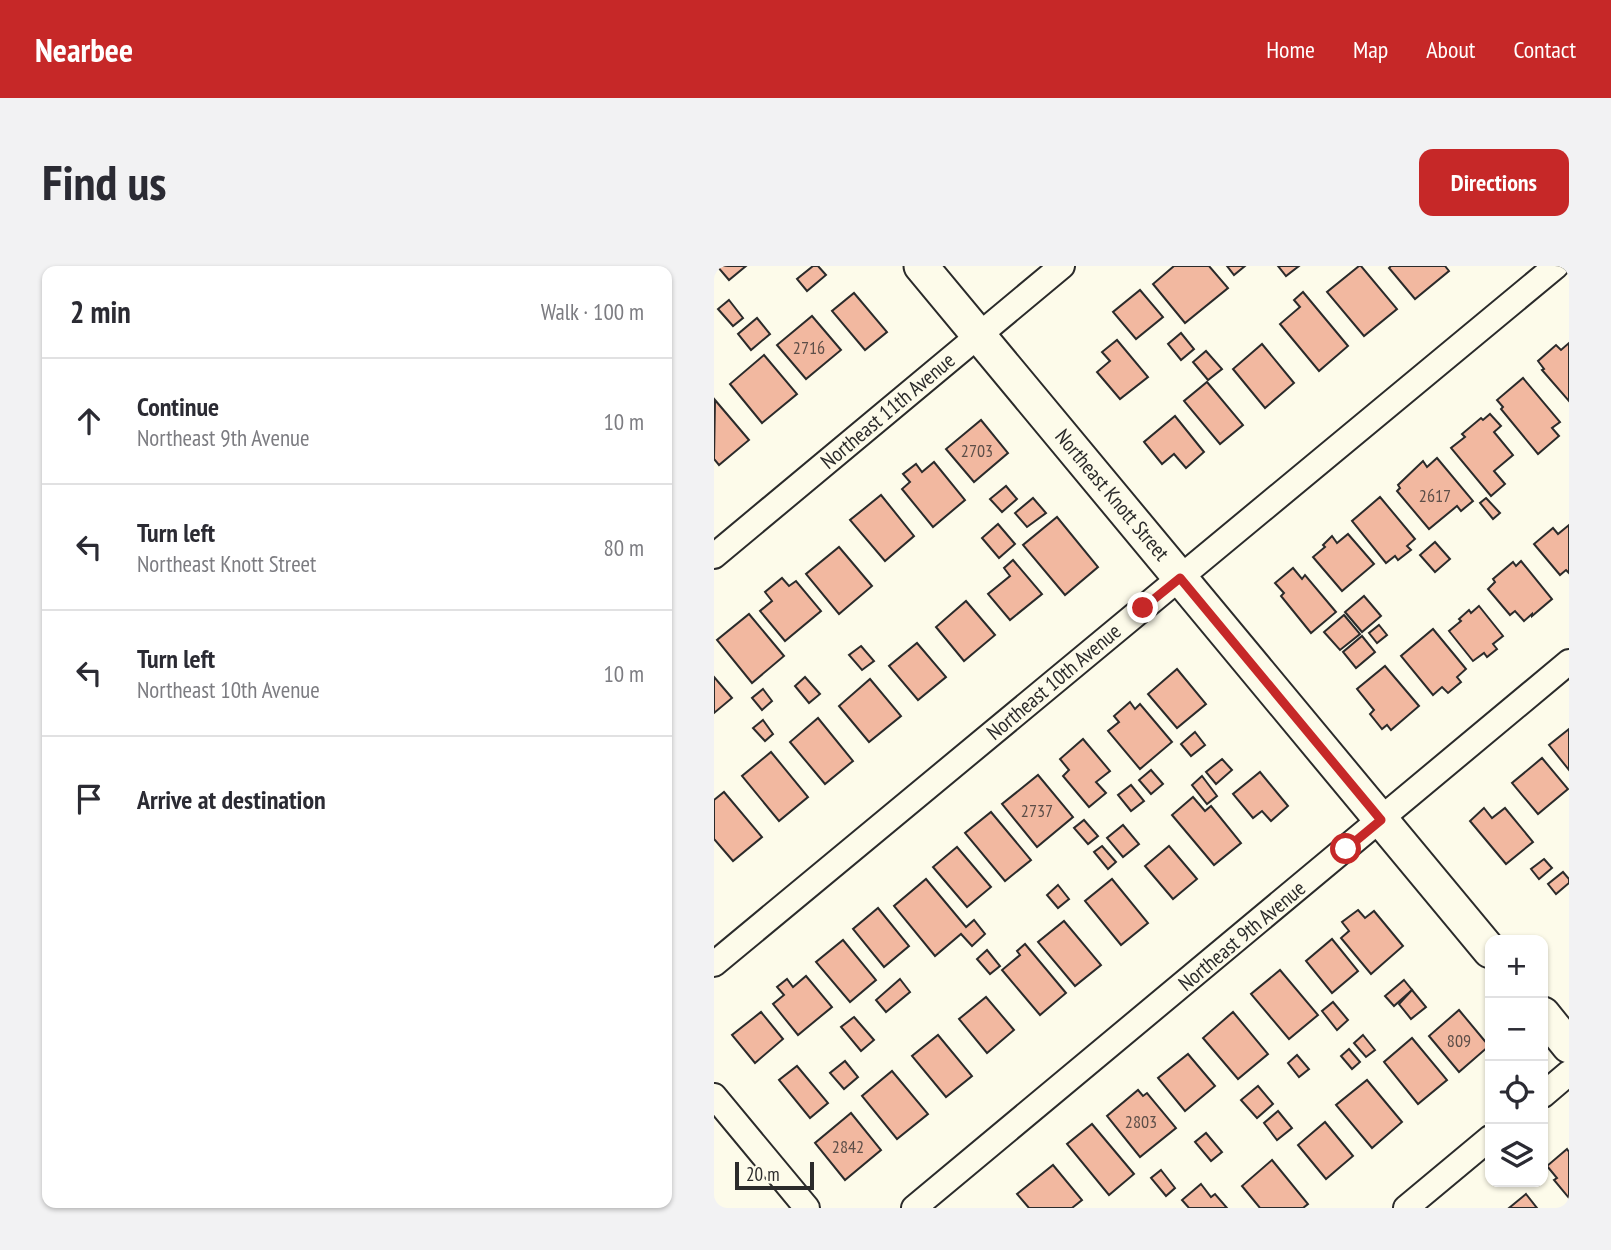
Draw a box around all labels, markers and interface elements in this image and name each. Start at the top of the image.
text: Nearbee [35,28,133,71]
text: Home [1266,34,1315,65]
text: Map [1353,34,1388,65]
text: About [1426,34,1475,65]
text: Contact [1513,34,1576,65]
button: Directions [1419,149,1569,216]
text: Find us [42,150,166,214]
text: 2 min [70,292,131,331]
text: Walk · 100 m [541,297,644,326]
house number: 2716 [793,336,825,359]
street label: Northeast 11th Avenue [815,347,960,475]
text: Continue [137,390,219,423]
icon: ahead [70,402,108,440]
text: 10 m [603,407,644,436]
text: Northeast 9th Avenue [137,423,310,452]
street label: Northeast Knott Street [1049,423,1175,566]
house number: 2703 [961,439,993,462]
house number: 2617 [1419,484,1451,507]
text: Turn left [137,516,215,549]
icon: left [70,528,108,566]
text: 80 m [603,533,644,562]
text: Northeast Knott Street [137,549,316,578]
route end [1127,592,1158,623]
street label: Northeast 10th Avenue [981,618,1126,746]
text: Turn left [137,642,215,675]
icon: left [70,654,108,692]
text: 10 m [603,659,644,688]
text: Northeast 10th Avenue [137,675,320,704]
icon: arrive [70,780,108,818]
text: Arrive at destination [137,783,326,816]
house number: 2737 [1021,799,1053,822]
route start [1330,833,1361,864]
street label: Northeast 9th Avenue [1173,875,1311,997]
map controls [1485,935,1548,1187]
button: + [1485,935,1548,998]
button: − [1485,998,1548,1061]
house number: 809 [1447,1029,1471,1052]
button: locate [1485,1061,1548,1124]
house number: 2803 [1125,1110,1157,1133]
button: layers [1485,1124,1548,1187]
house number: 2842 [832,1135,864,1158]
scale bar [735,1159,814,1191]
text: 20 m [746,1162,780,1186]

